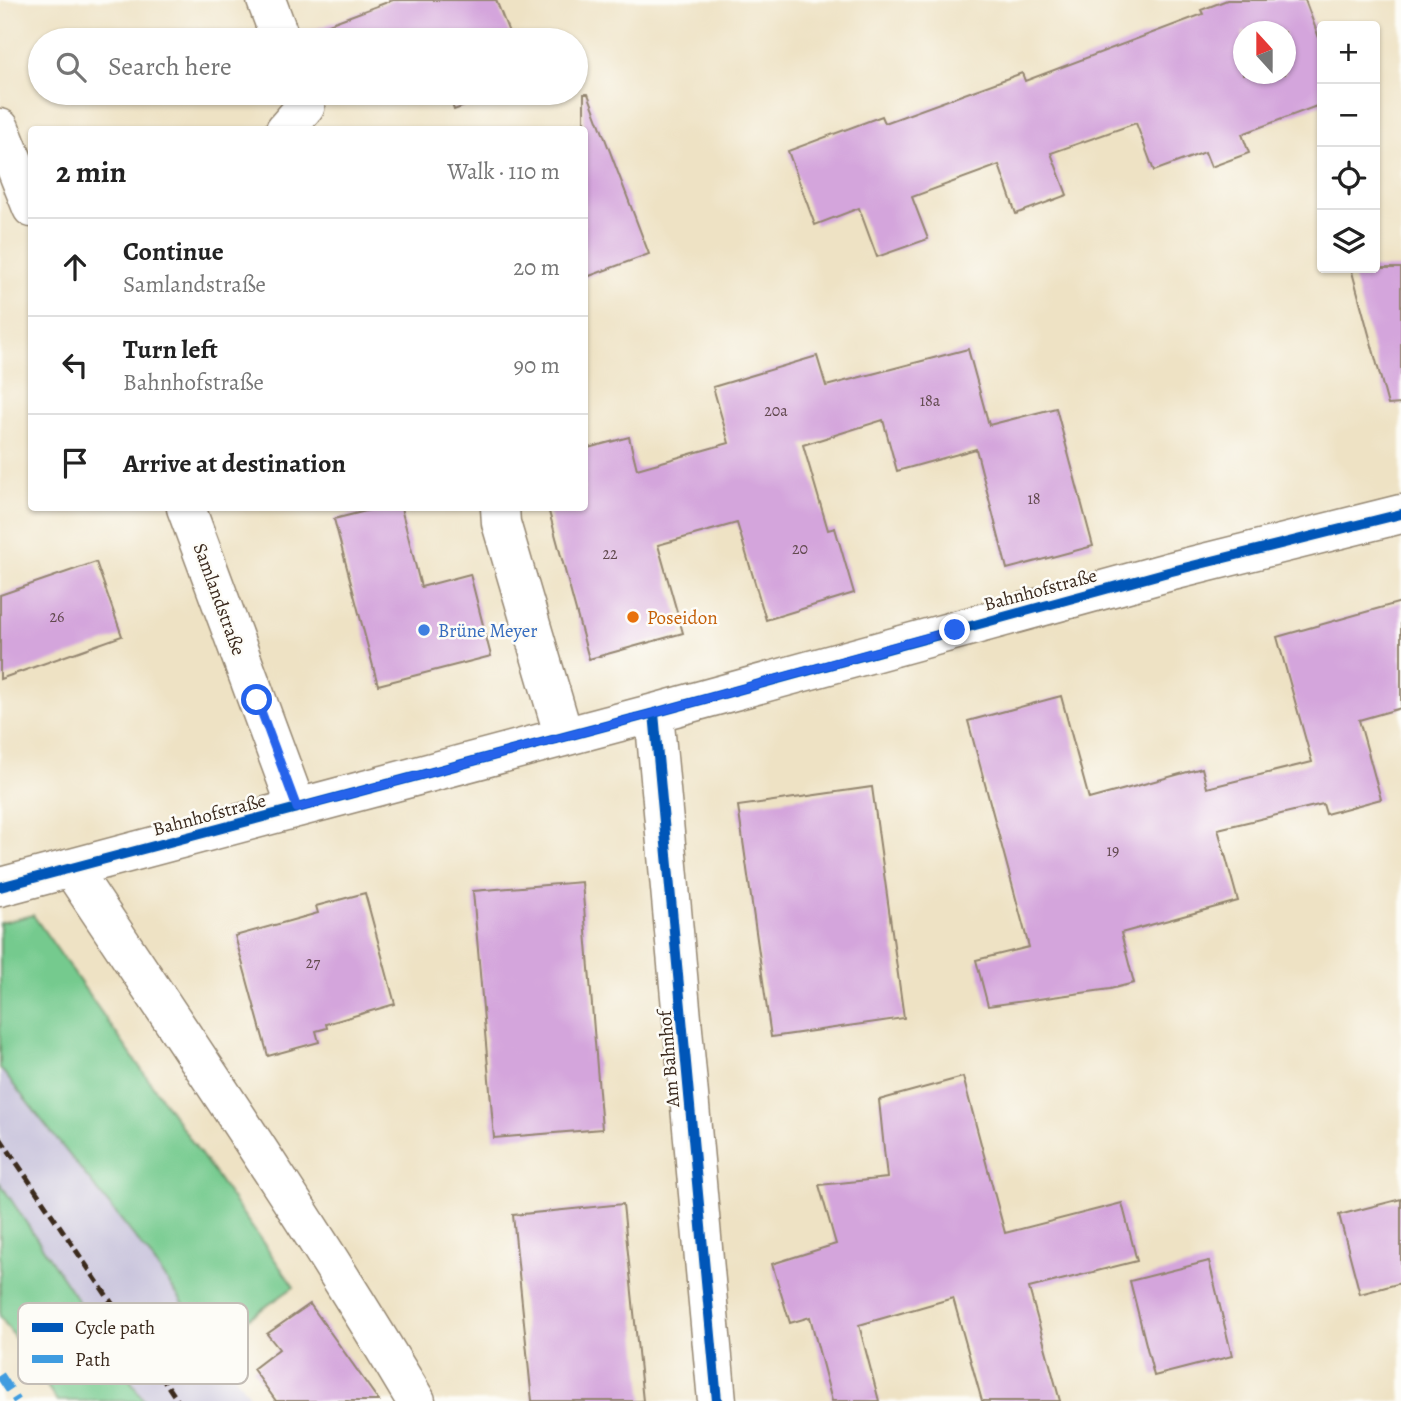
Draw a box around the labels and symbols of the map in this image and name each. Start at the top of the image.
north arrow [1233,21,1296,84]
house number: 18a [920,390,941,412]
house number: 20a [764,400,788,422]
house number: 18 [1027,488,1041,510]
house number: 20 [792,538,808,560]
street label: Samlandstraße [187,539,251,659]
house number: 22 [602,543,618,565]
street label: Bahnhofstraße [981,562,1100,618]
place label: Poseidon [647,605,718,631]
house number: 26 [50,606,65,628]
marker: Poseidon [625,609,641,625]
route end [939,614,970,645]
place label: Brüne Meyer [438,618,538,644]
marker: Brüne Meyer [416,622,432,638]
route start [241,684,272,715]
street label: Bahnhofstraße [150,787,269,843]
house number: 19 [1107,840,1119,862]
house number: 27 [306,952,320,974]
street label: Am Bahnhof [652,1007,686,1109]
legend [18,1303,248,1384]
text: Cycle path [75,1315,155,1341]
text: Path [75,1347,110,1373]

